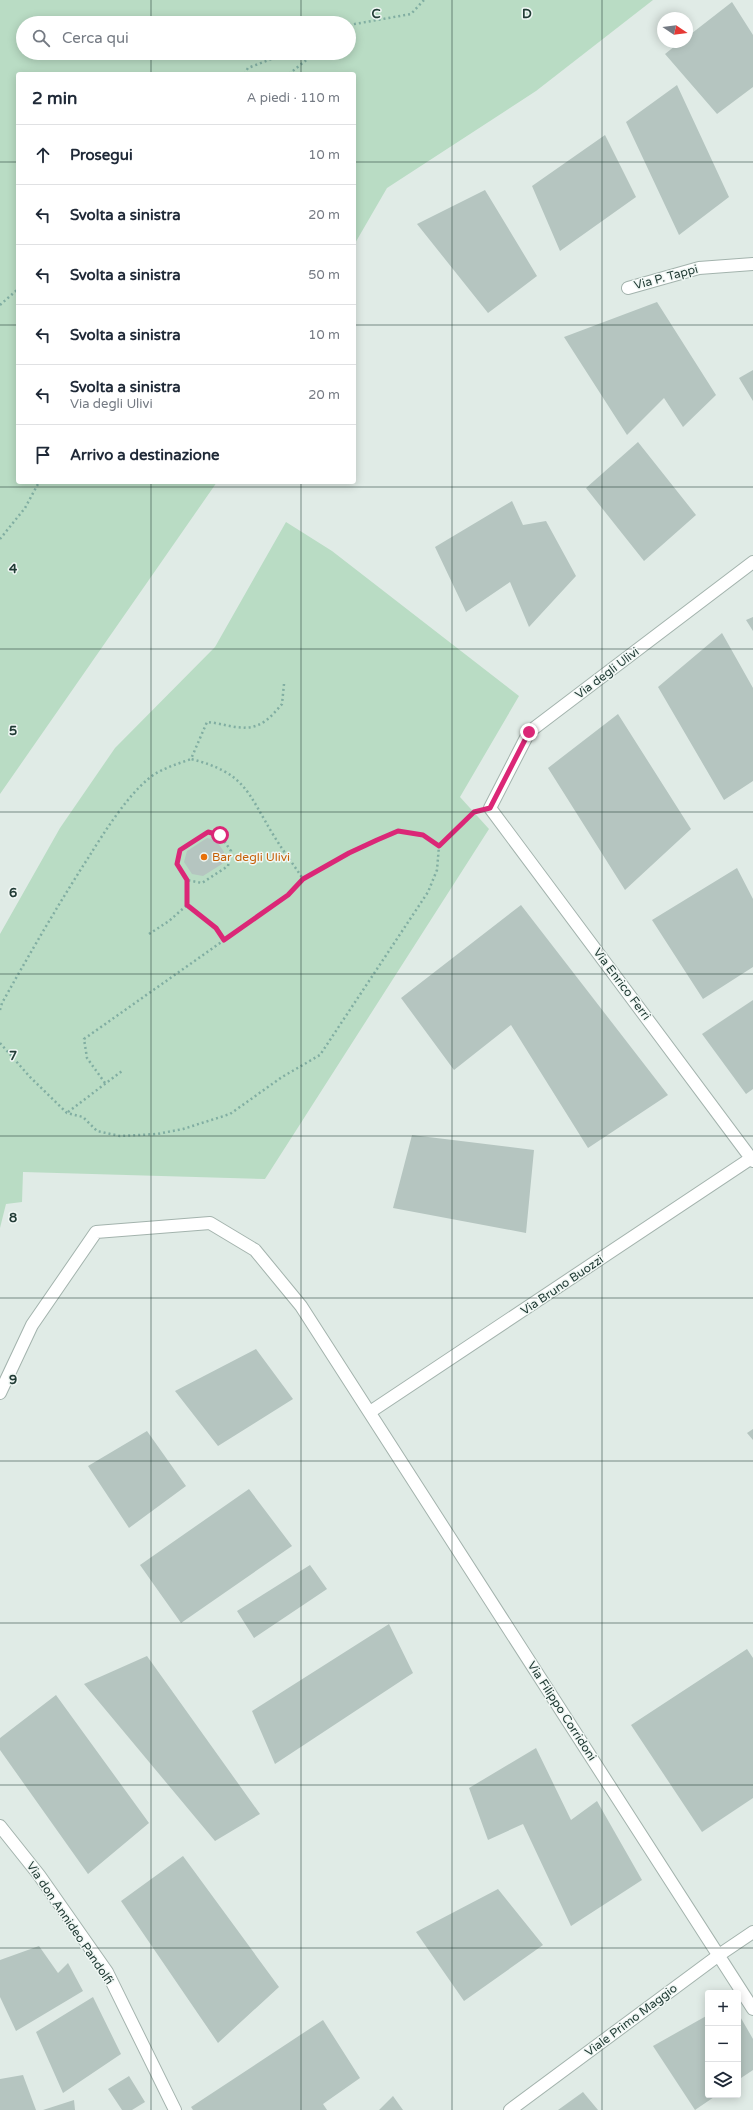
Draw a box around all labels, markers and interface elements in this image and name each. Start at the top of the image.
text: C [371,6,381,22]
text: D [522,6,532,22]
north arrow [657,12,693,48]
search box [16,16,356,60]
icon: search [30,27,52,49]
text: Cerca qui [62,29,129,47]
text: 2 min [32,88,77,109]
text: A piedi · 110 m [247,90,340,106]
icon: ahead [32,144,54,166]
text: Prosegui [70,146,133,164]
text: 10 m [308,147,340,163]
icon: left [32,204,54,226]
text: Svolta a sinistra [70,206,181,224]
text: 20 m [308,207,340,223]
street label: Via P. Tappi [632,262,700,292]
icon: left [32,264,54,286]
text: Svolta a sinistra [70,266,181,284]
text: 50 m [308,267,340,283]
icon: left [32,324,54,346]
text: Svolta a sinistra [70,326,181,344]
text: 10 m [308,327,340,343]
text: Svolta a sinistra [70,378,181,396]
icon: left [32,384,54,406]
text: 20 m [308,387,340,403]
text: Via degli Ulivi [70,396,153,412]
icon: arrive [32,444,54,466]
text: Arrivo a destinazione [70,446,220,464]
text: 4 [9,561,18,577]
street label: Via degli Ulivi [572,644,642,702]
text: 5 [9,723,17,739]
route end [520,723,538,741]
route start [211,826,229,844]
place label: Bar degli Ulivi [212,850,290,864]
marker: Bar degli Ulivi [199,852,209,862]
text: 6 [9,885,17,901]
street label: Via Enrico Ferri [591,945,653,1023]
text: 7 [9,1048,17,1064]
text: 8 [9,1210,17,1226]
street label: Via Bruno Buozzi [518,1252,606,1318]
text: 9 [9,1372,17,1388]
street label: Via Filippo Corridoni [525,1659,599,1763]
street label: Via don Annideo Pandolfi [24,1859,116,1987]
street label: Viale Primo Maggio [582,1981,680,2059]
map controls [705,1990,741,2098]
button: + [705,1990,741,2026]
button: − [705,2026,741,2062]
button: layers [705,2062,741,2098]

